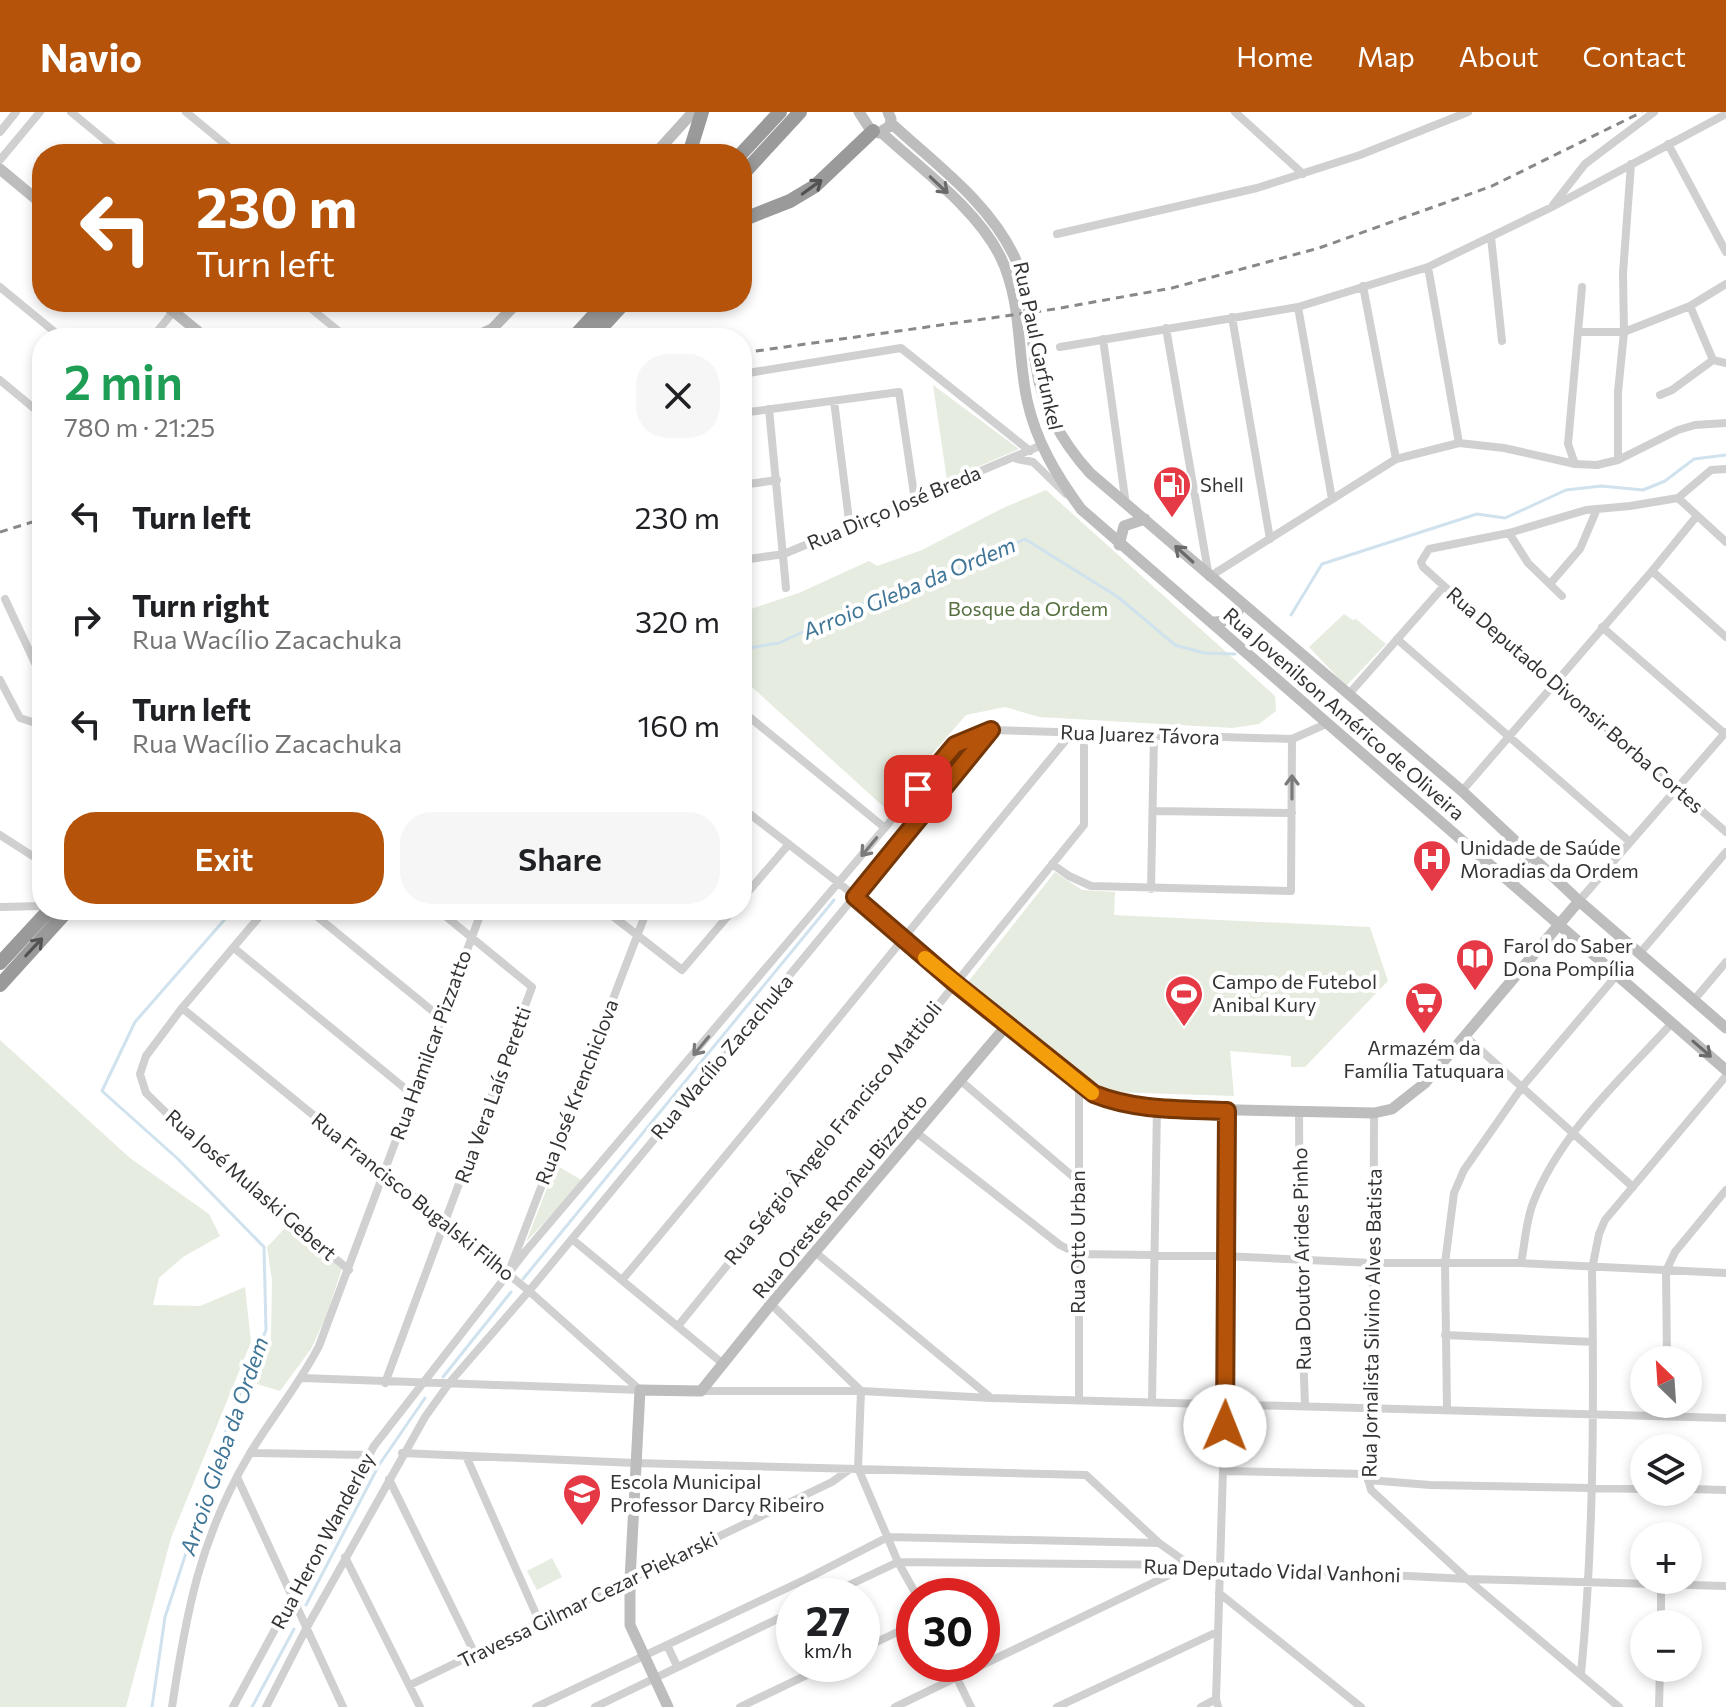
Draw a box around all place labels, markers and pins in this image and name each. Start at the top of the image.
fuel station icon: Shell [1151,464,1193,519]
place label: Shell [1200,472,1244,496]
pin [884,755,952,823]
place label: Unidade de Saúde Moradias da Ordem [1460,835,1639,882]
hospital icon: Unidade de Saúde Moradias da Ordem [1411,838,1453,893]
place label: Farol do Saber Dona Pompília [1503,933,1635,980]
library icon: Farol do Saber Dona Pompília [1454,937,1496,992]
place label: Campo de Futebol Anibal Kury [1212,969,1377,1016]
sports icon: Campo de Futebol Anibal Kury [1163,973,1205,1028]
supermarket icon: Armazém da Família Tatuquara [1403,980,1445,1035]
place label: Armazém da Família Tatuquara [1343,1035,1505,1082]
place label: Escola Municipal Professor Darcy Ribeiro [610,1469,824,1516]
school or university icon: Escola Municipal Professor Darcy Ribeiro [561,1472,603,1527]

